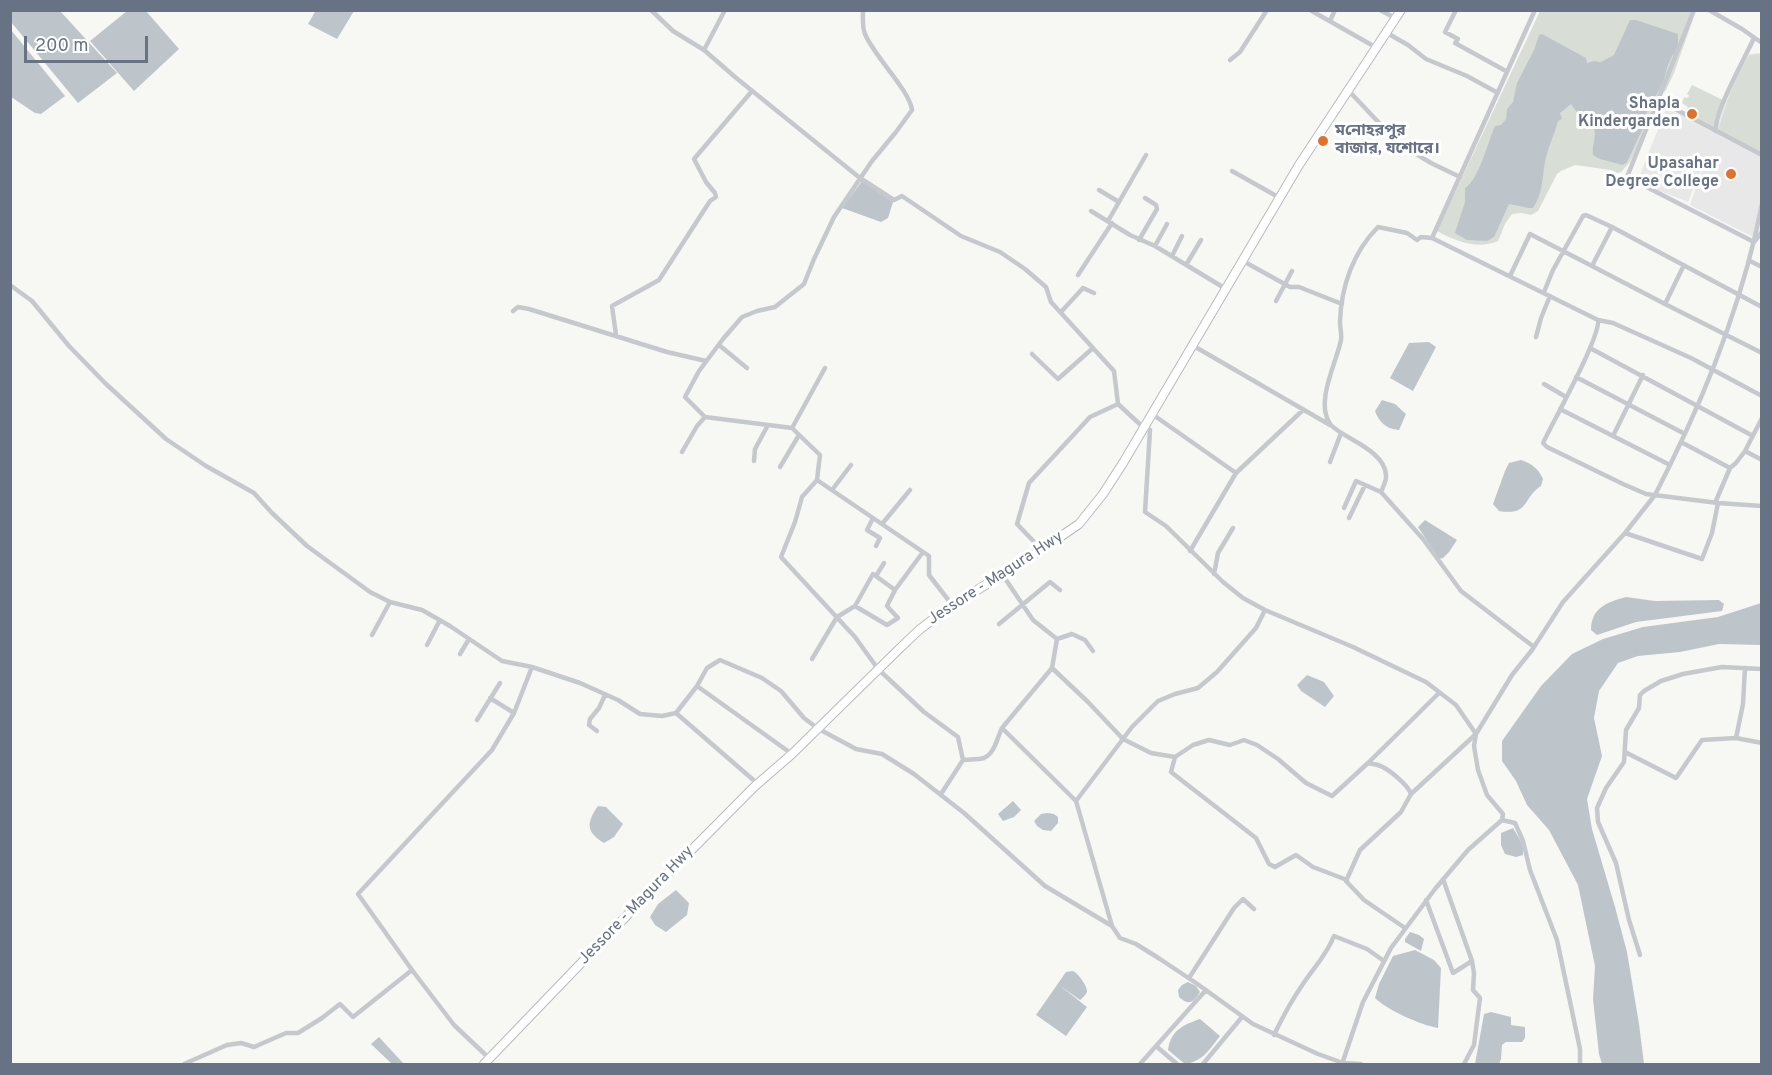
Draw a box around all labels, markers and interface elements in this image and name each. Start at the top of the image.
scale bar [27,24,152,62]
text: 200 m [35,35,88,58]
place label: Shapla Kindergarden [1578,95,1680,133]
marker: Shapla Kindergarden [1685,107,1699,121]
place label: ম‌ন‌োহরপুর বাজার, যশ‌োরে। [1335,122,1440,160]
marker: ম‌ন‌োহরপুর বাজার, যশ‌োরে। [1316,134,1330,148]
place label: Upasahar Degree College [1605,155,1719,193]
marker: Upasahar Degree College [1724,167,1738,181]
street label: Jessore - Magura Hwy [925,528,1067,630]
street label: Jessore - Magura Hwy [575,843,699,969]

